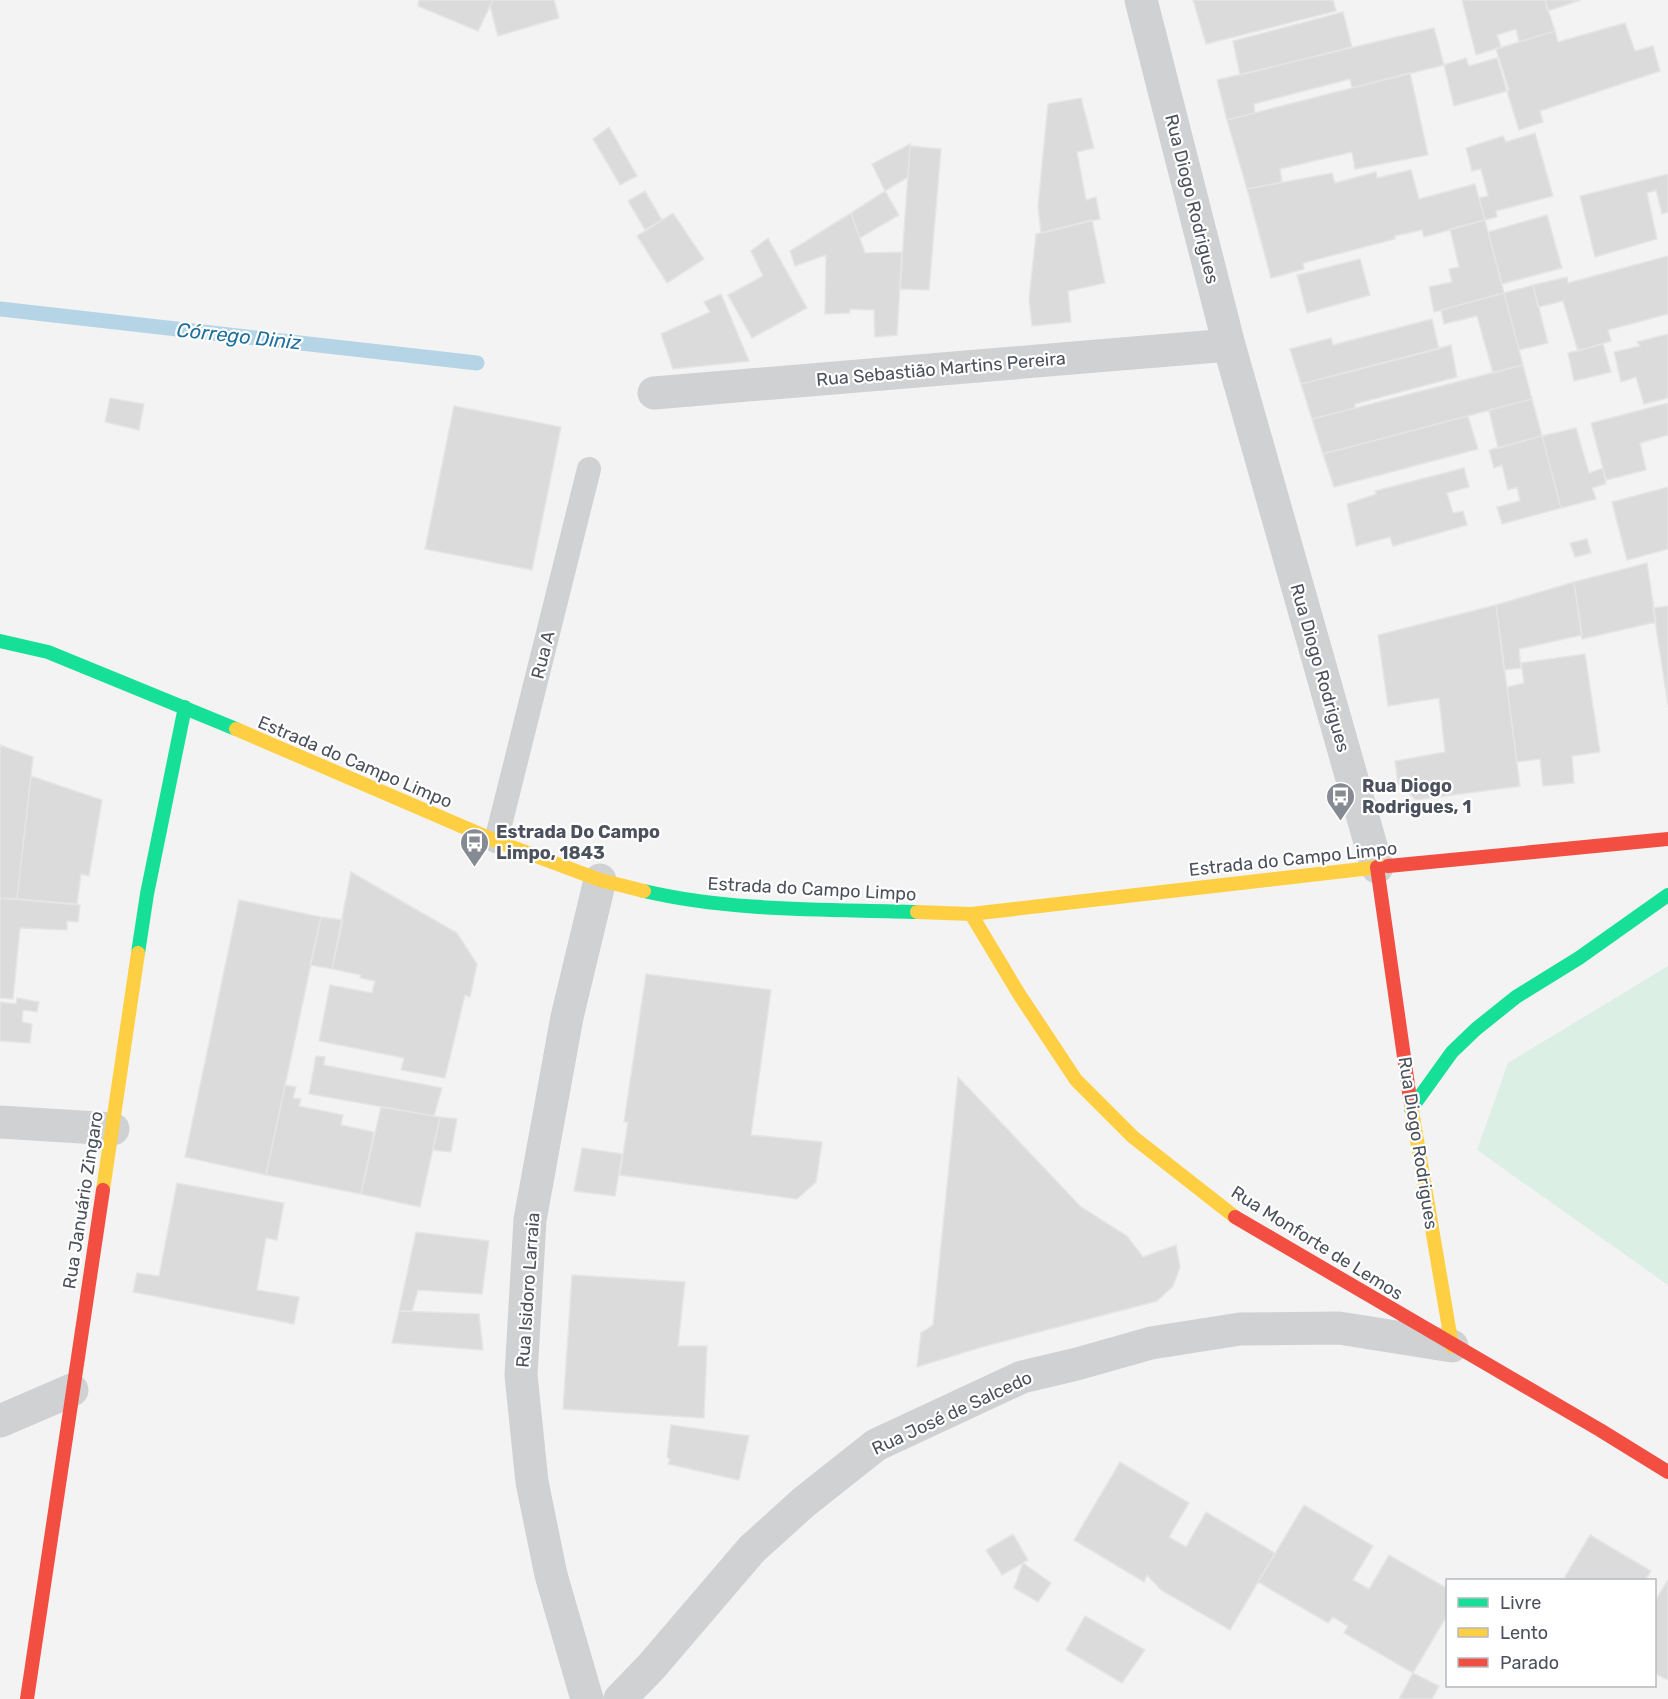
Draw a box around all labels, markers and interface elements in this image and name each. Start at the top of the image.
street label: Rua Diogo Rodrigues [1160,112,1224,286]
water label: Córrego Diniz [176,318,302,354]
street label: Rua Sebastião Martins Pereira [815,347,1067,391]
street label: Rua Diogo Rodrigues [1285,581,1355,755]
street label: Rua A [526,629,560,681]
street label: Estrada do Campo Limpo [254,711,456,813]
place label: Rua Diogo Rodrigues, 1 [1362,775,1471,818]
bus stop icon: Rua Diogo Rodrigues, 1 [1325,780,1357,822]
place label: Estrada Do Campo Limpo, 1843 [496,821,660,864]
bus stop icon: Estrada Do Campo Limpo, 1843 [459,826,491,868]
street label: Estrada do Campo Limpo [1188,837,1398,881]
street label: Estrada do Campo Limpo [707,873,917,905]
street label: Rua Diogo Rodrigues [1394,1055,1442,1231]
street label: Rua Januário Zingaro [58,1110,108,1290]
street label: Rua Monforte de Lemos [1227,1181,1407,1305]
street label: Rua Isidoro Larraia [512,1212,544,1368]
street label: Rua José de Salcedo [868,1366,1036,1460]
legend [1446,1579,1656,1687]
text: Livre [1500,1592,1541,1614]
text: Lento [1500,1622,1548,1644]
text: Parado [1500,1652,1559,1674]

